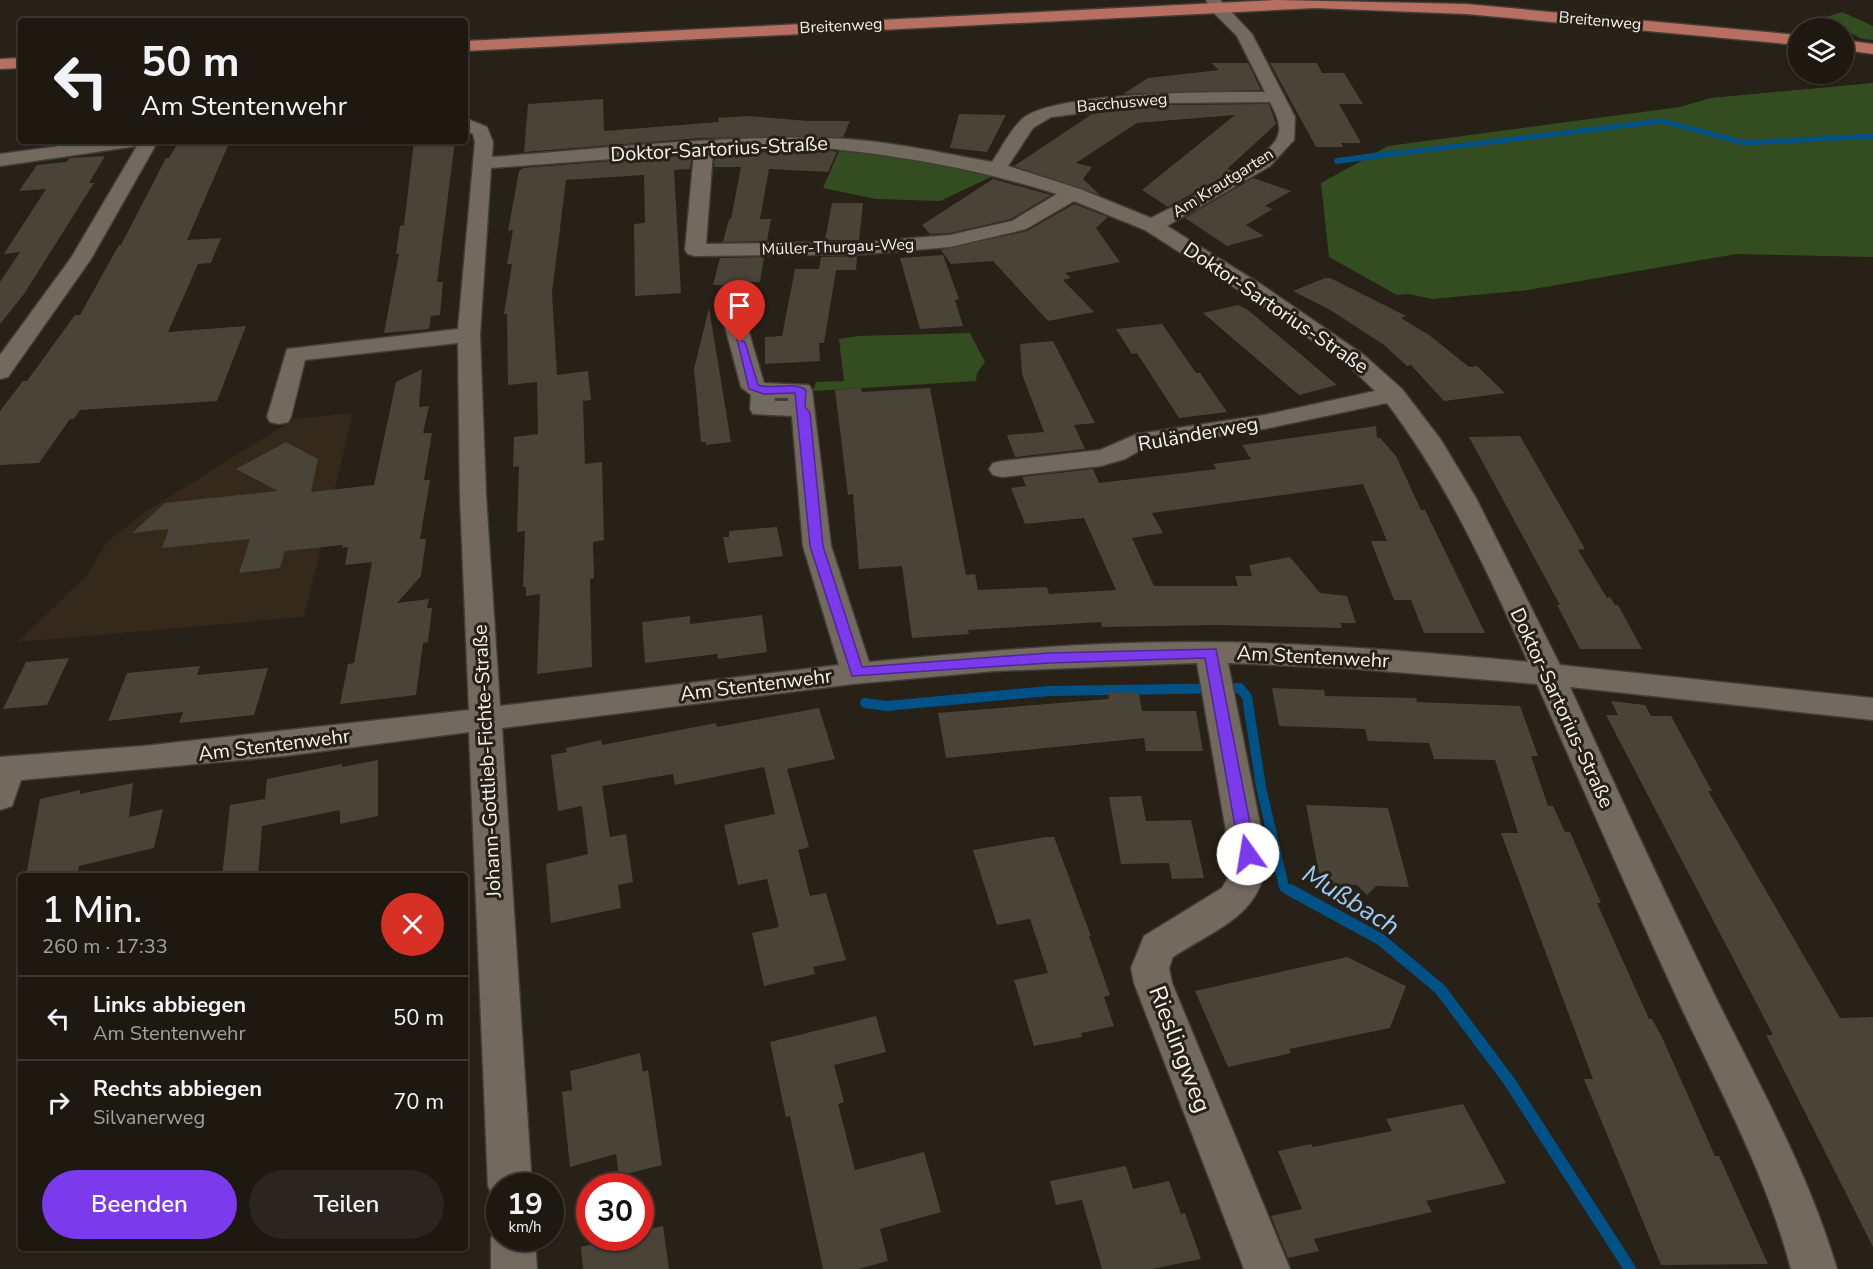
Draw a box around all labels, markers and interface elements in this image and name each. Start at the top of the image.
street label: Breitenweg [1558,6,1642,36]
street label: Breitenweg [799,13,883,39]
map controls [1788,18,1854,84]
button: layers [1788,18,1854,84]
text: 50 m [141,34,240,91]
icon: left [42,42,120,120]
text: Am Stentenwehr [141,88,347,125]
street label: Bacchusweg [1076,88,1168,118]
street label: Doktor-Sartorius-Straße [610,130,828,168]
street label: Am Krautgarten [1168,143,1278,223]
street label: Müller-Thurgau-Weg [761,233,915,261]
street label: Doktor-Sartorius-Straße [1178,236,1374,380]
pin [714,280,765,342]
icon: arrive [723,289,756,322]
street label: Ruländerweg [1136,410,1260,458]
street label: Doktor-Sartorius-Straße [1504,604,1620,812]
street label: Johann-Gottlieb-Fichte-Straße [466,624,508,899]
street label: Am Stentenwehr [1236,640,1390,674]
street label: Am Stentenwehr [679,662,833,708]
street label: Am Stentenwehr [197,722,351,768]
position arrow [1216,822,1280,886]
water label: Mußbach [1296,856,1406,944]
text: 1 Min. [42,886,142,935]
button: close [381,893,444,956]
text: 260 m · 17:33 [42,933,168,960]
street label: Rieslingweg [1141,981,1219,1117]
text: Links abbiegen [93,990,246,1020]
icon: left [42,1002,75,1035]
text: 50 m [393,1003,444,1033]
text: Am Stentenwehr [93,1020,246,1047]
text: Rechts abbiegen [93,1074,262,1104]
icon: right [42,1086,75,1119]
text: 70 m [393,1087,444,1117]
text: Silvanerweg [93,1104,205,1131]
button: Beenden [42,1170,237,1239]
button: Teilen [249,1170,444,1239]
speed limit sign: 30 [576,1173,654,1251]
text: 19 [507,1184,543,1225]
text: km/h [508,1217,542,1237]

